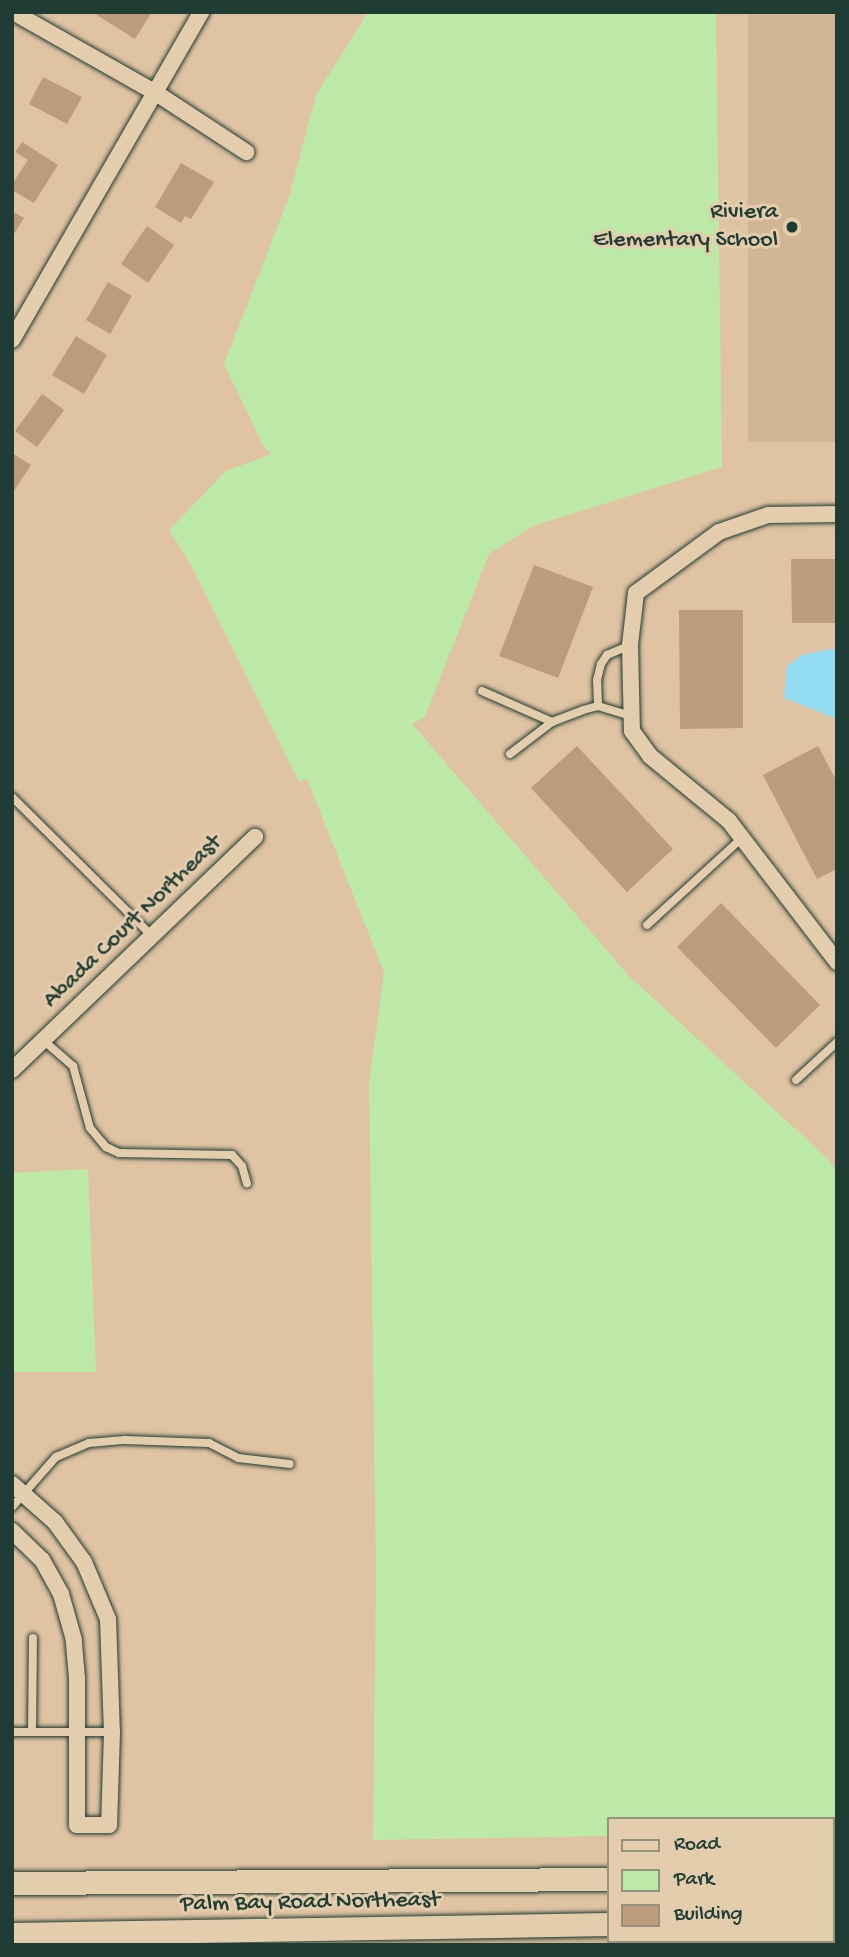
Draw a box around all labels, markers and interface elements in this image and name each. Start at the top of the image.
place label: Riviera Elementary School [593,199,778,255]
marker: Riviera Elementary School [784,219,800,235]
street label: Abada Court Northeast [38,829,228,1015]
legend [608,1817,835,1943]
text: Road [674,1833,720,1858]
text: Park [674,1868,714,1893]
street label: Palm Bay Road Northeast [180,1886,440,1920]
text: Building [674,1903,743,1928]

